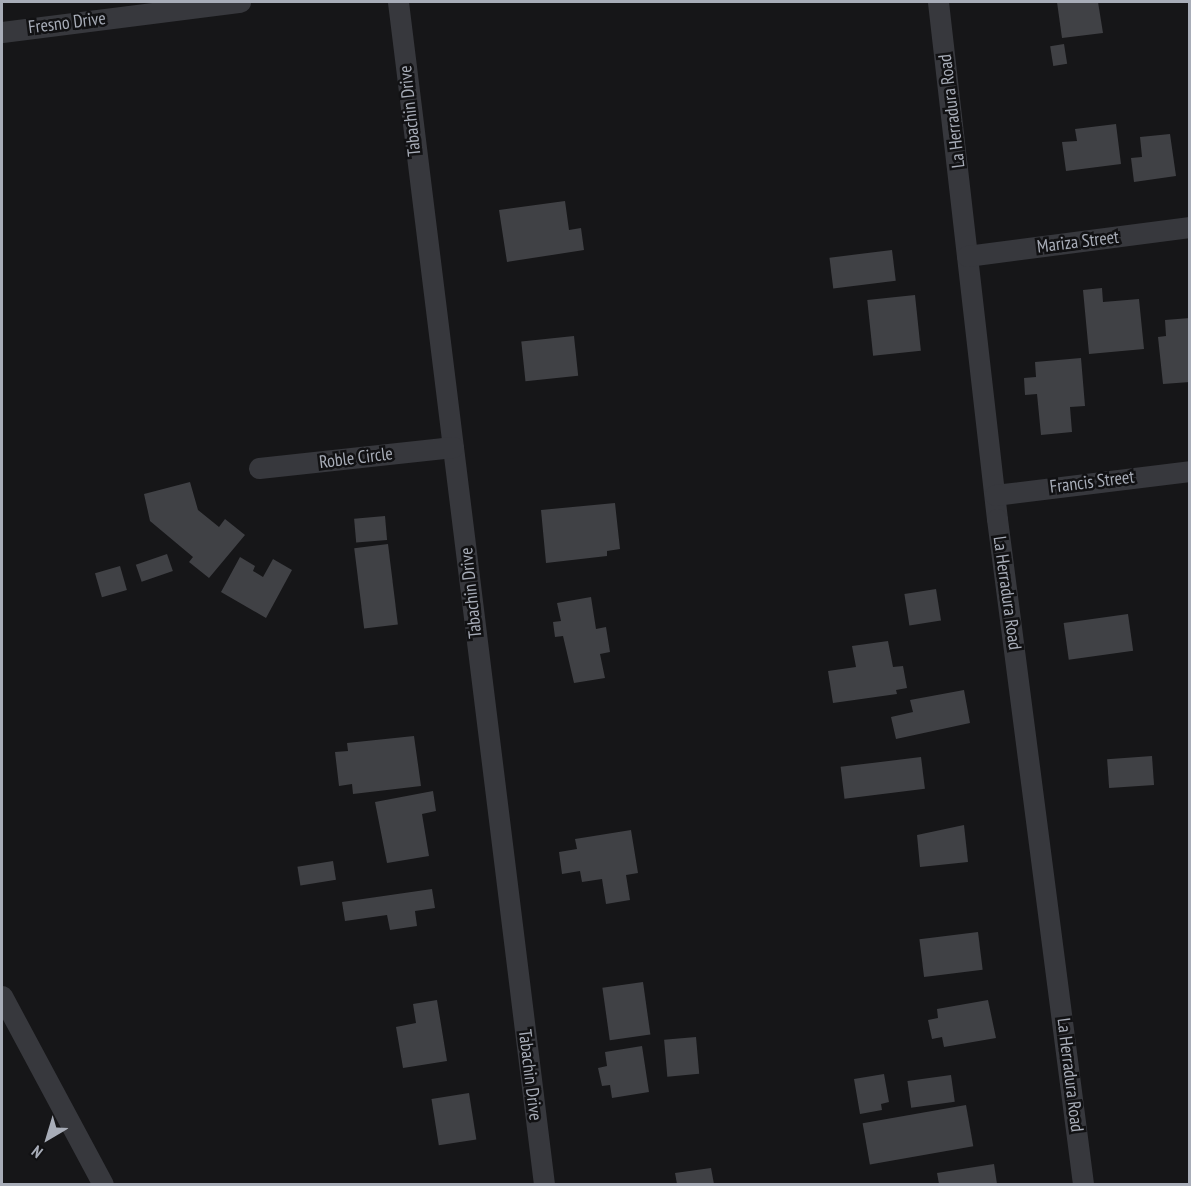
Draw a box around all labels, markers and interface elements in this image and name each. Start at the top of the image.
street label: Fresno Drive [27,8,107,38]
street label: La Herradura Road [934,53,970,169]
street label: Tabachin Drive [394,64,426,158]
street label: Mariza Street [1036,226,1120,258]
street label: Roble Circle [318,443,394,473]
street label: Francis Street [1049,466,1135,498]
street label: La Herradura Road [988,535,1026,651]
street label: Tabachin Drive [455,546,487,640]
street label: La Herradura Road [1052,1017,1088,1133]
street label: Tabachin Drive [514,1028,546,1122]
north arrow [18,1108,78,1168]
text: N [27,1142,46,1163]

